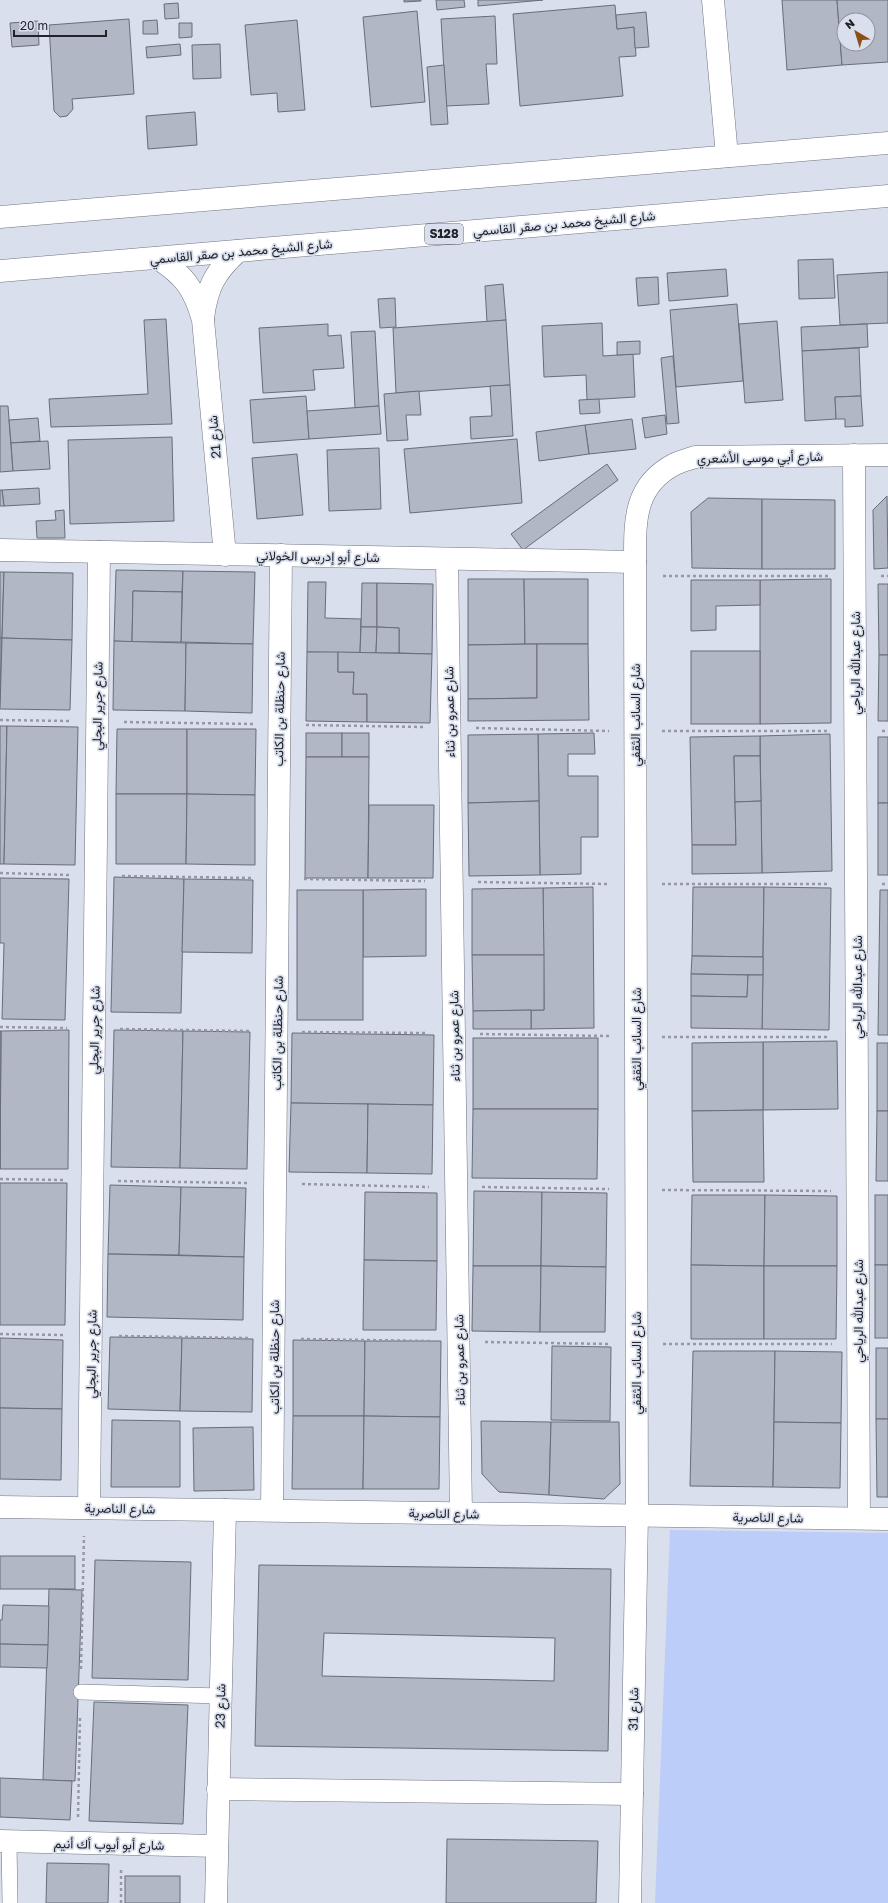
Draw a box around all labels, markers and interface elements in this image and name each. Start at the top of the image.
scale bar [14,12,106,38]
north arrow [836,12,876,52]
text: N [842,16,857,31]
text: 20 m [20,18,48,33]
street label: شارع الشيخ محمد بن صقر القاسمي [472,207,656,242]
road number: S128 [425,224,463,244]
street label: شارع الشيخ محمد بن صقر القاسمي [149,235,333,270]
street label: شارع 21 [204,415,226,459]
street label: شارع أبي موسى الأشعري [697,448,823,469]
street label: شارع أبو إدريس الخولاني [256,547,380,568]
street label: شارع عبدالله الرياحي [847,611,866,715]
street label: شارع حنظلة بن الكاتب [270,652,290,767]
street label: شارع جرير البجلي [88,662,109,750]
street label: شارع السائب الثقفي [627,664,646,766]
street label: شارع عمرو بن ثناء [440,666,460,758]
street label: شارع عبدالله الرياحي [849,935,868,1039]
street label: شارع حنظلة بن الكاتب [268,976,288,1091]
street label: شارع جرير البجلي [85,986,106,1074]
street label: شارع السائب الثقفي [628,988,647,1090]
street label: شارع عمرو بن ثناء [445,990,465,1082]
street label: شارع عبدالله الرياحي [850,1259,869,1363]
street label: شارع حنظلة بن الكاتب [266,1300,284,1414]
street label: شارع جرير البجلي [82,1310,103,1398]
street label: شارع السائب الثقفي [628,1312,647,1414]
street label: شارع عمرو بن ثناء [450,1314,470,1406]
street label: شارع الناصرية [85,1499,155,1519]
street label: شارع الناصرية [409,1504,479,1524]
street label: شارع الناصرية [733,1508,803,1528]
street label: شارع 23 [212,1684,230,1728]
street label: شارع 31 [625,1687,643,1731]
street label: شارع أبو أيوب أك أنيم [53,1835,165,1855]

